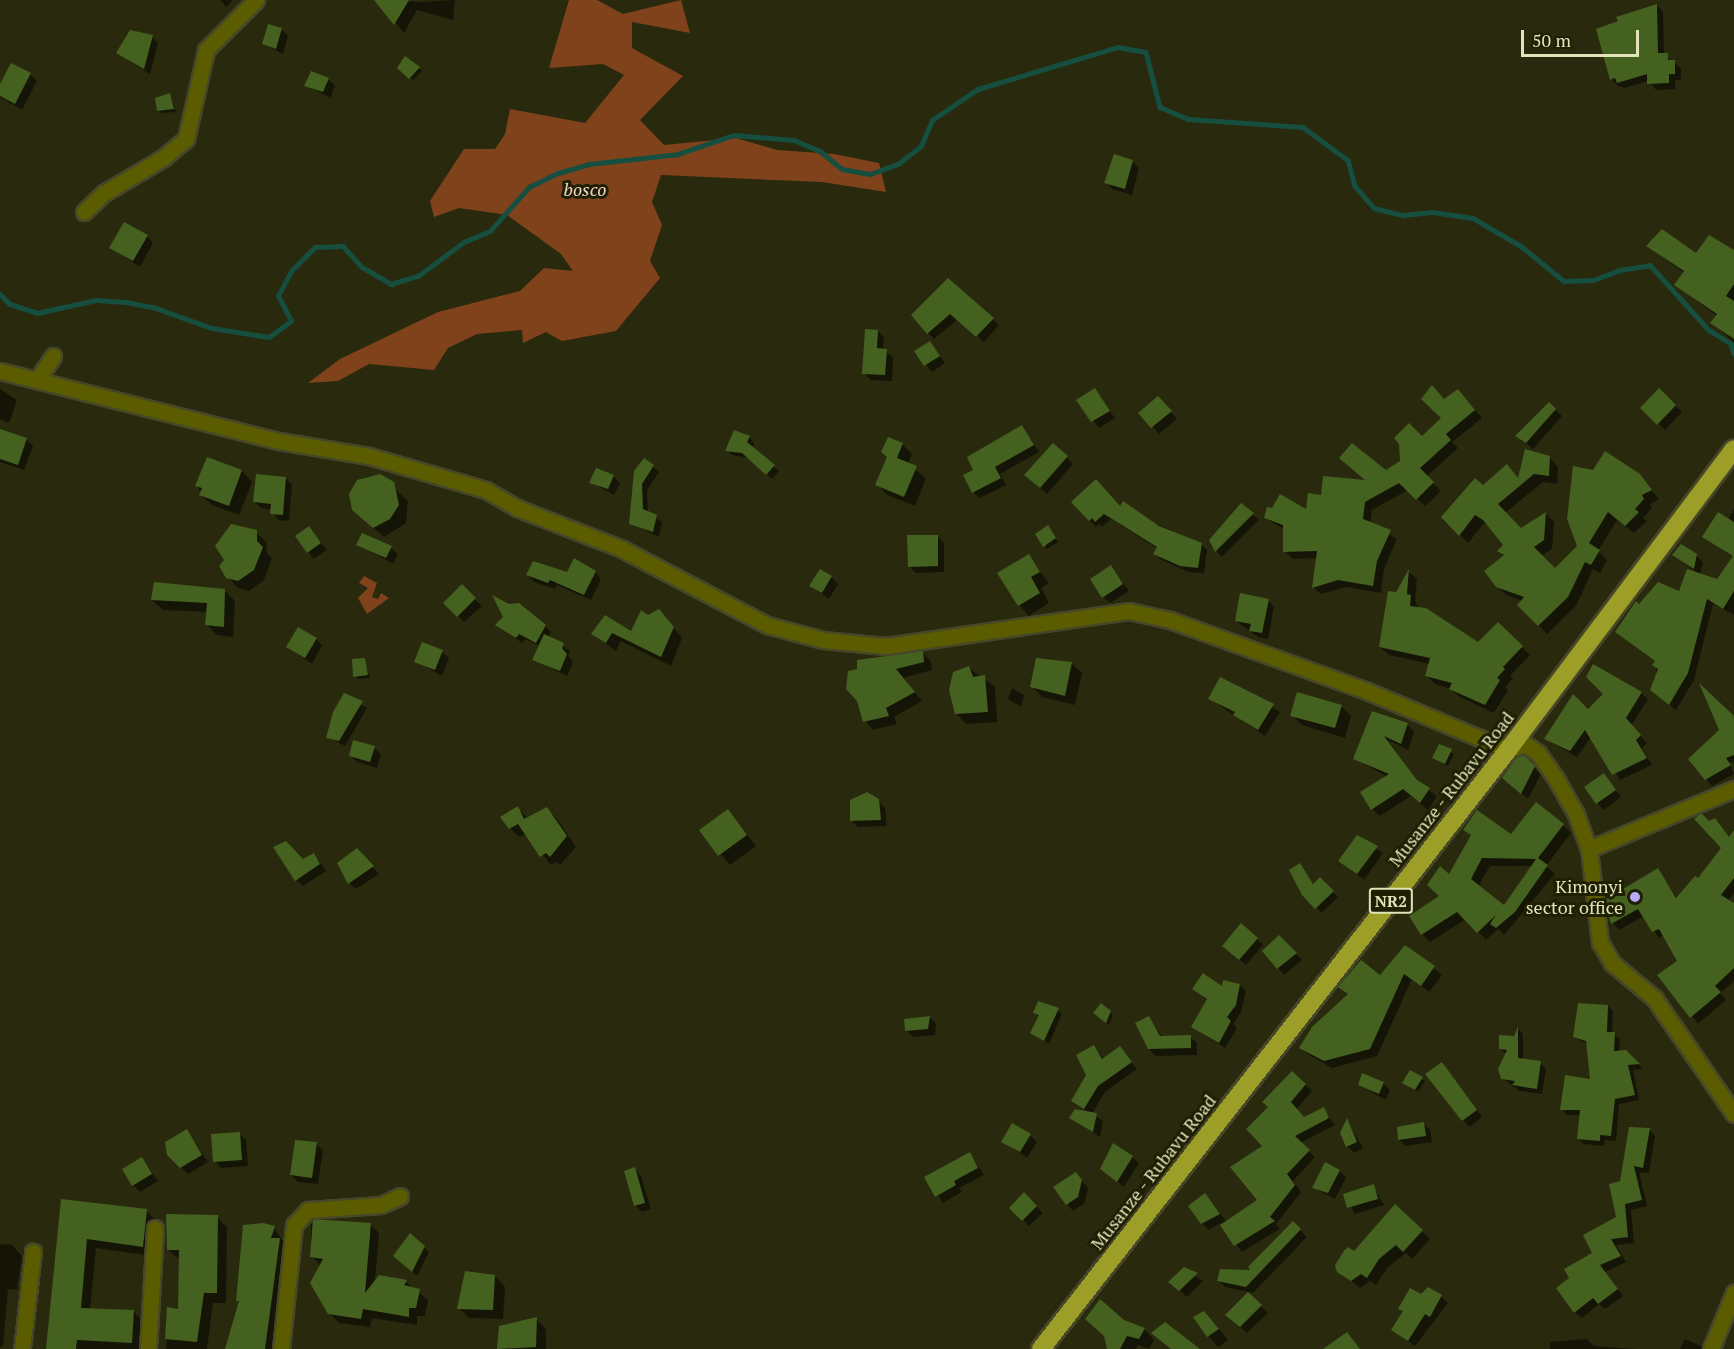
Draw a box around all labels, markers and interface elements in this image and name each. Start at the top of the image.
scale bar [1524,18,1642,56]
text: 50 m [1532,28,1571,52]
park label: bosco [563,178,607,200]
street label: Musanze - Rubavu Road [1383,707,1519,871]
place label: Kimonyi sector office [1526,876,1623,918]
road number: NR2 [1368,888,1414,914]
marker: Kimonyi sector office [1628,890,1642,904]
street label: Musanze - Rubavu Road [1085,1090,1221,1254]

